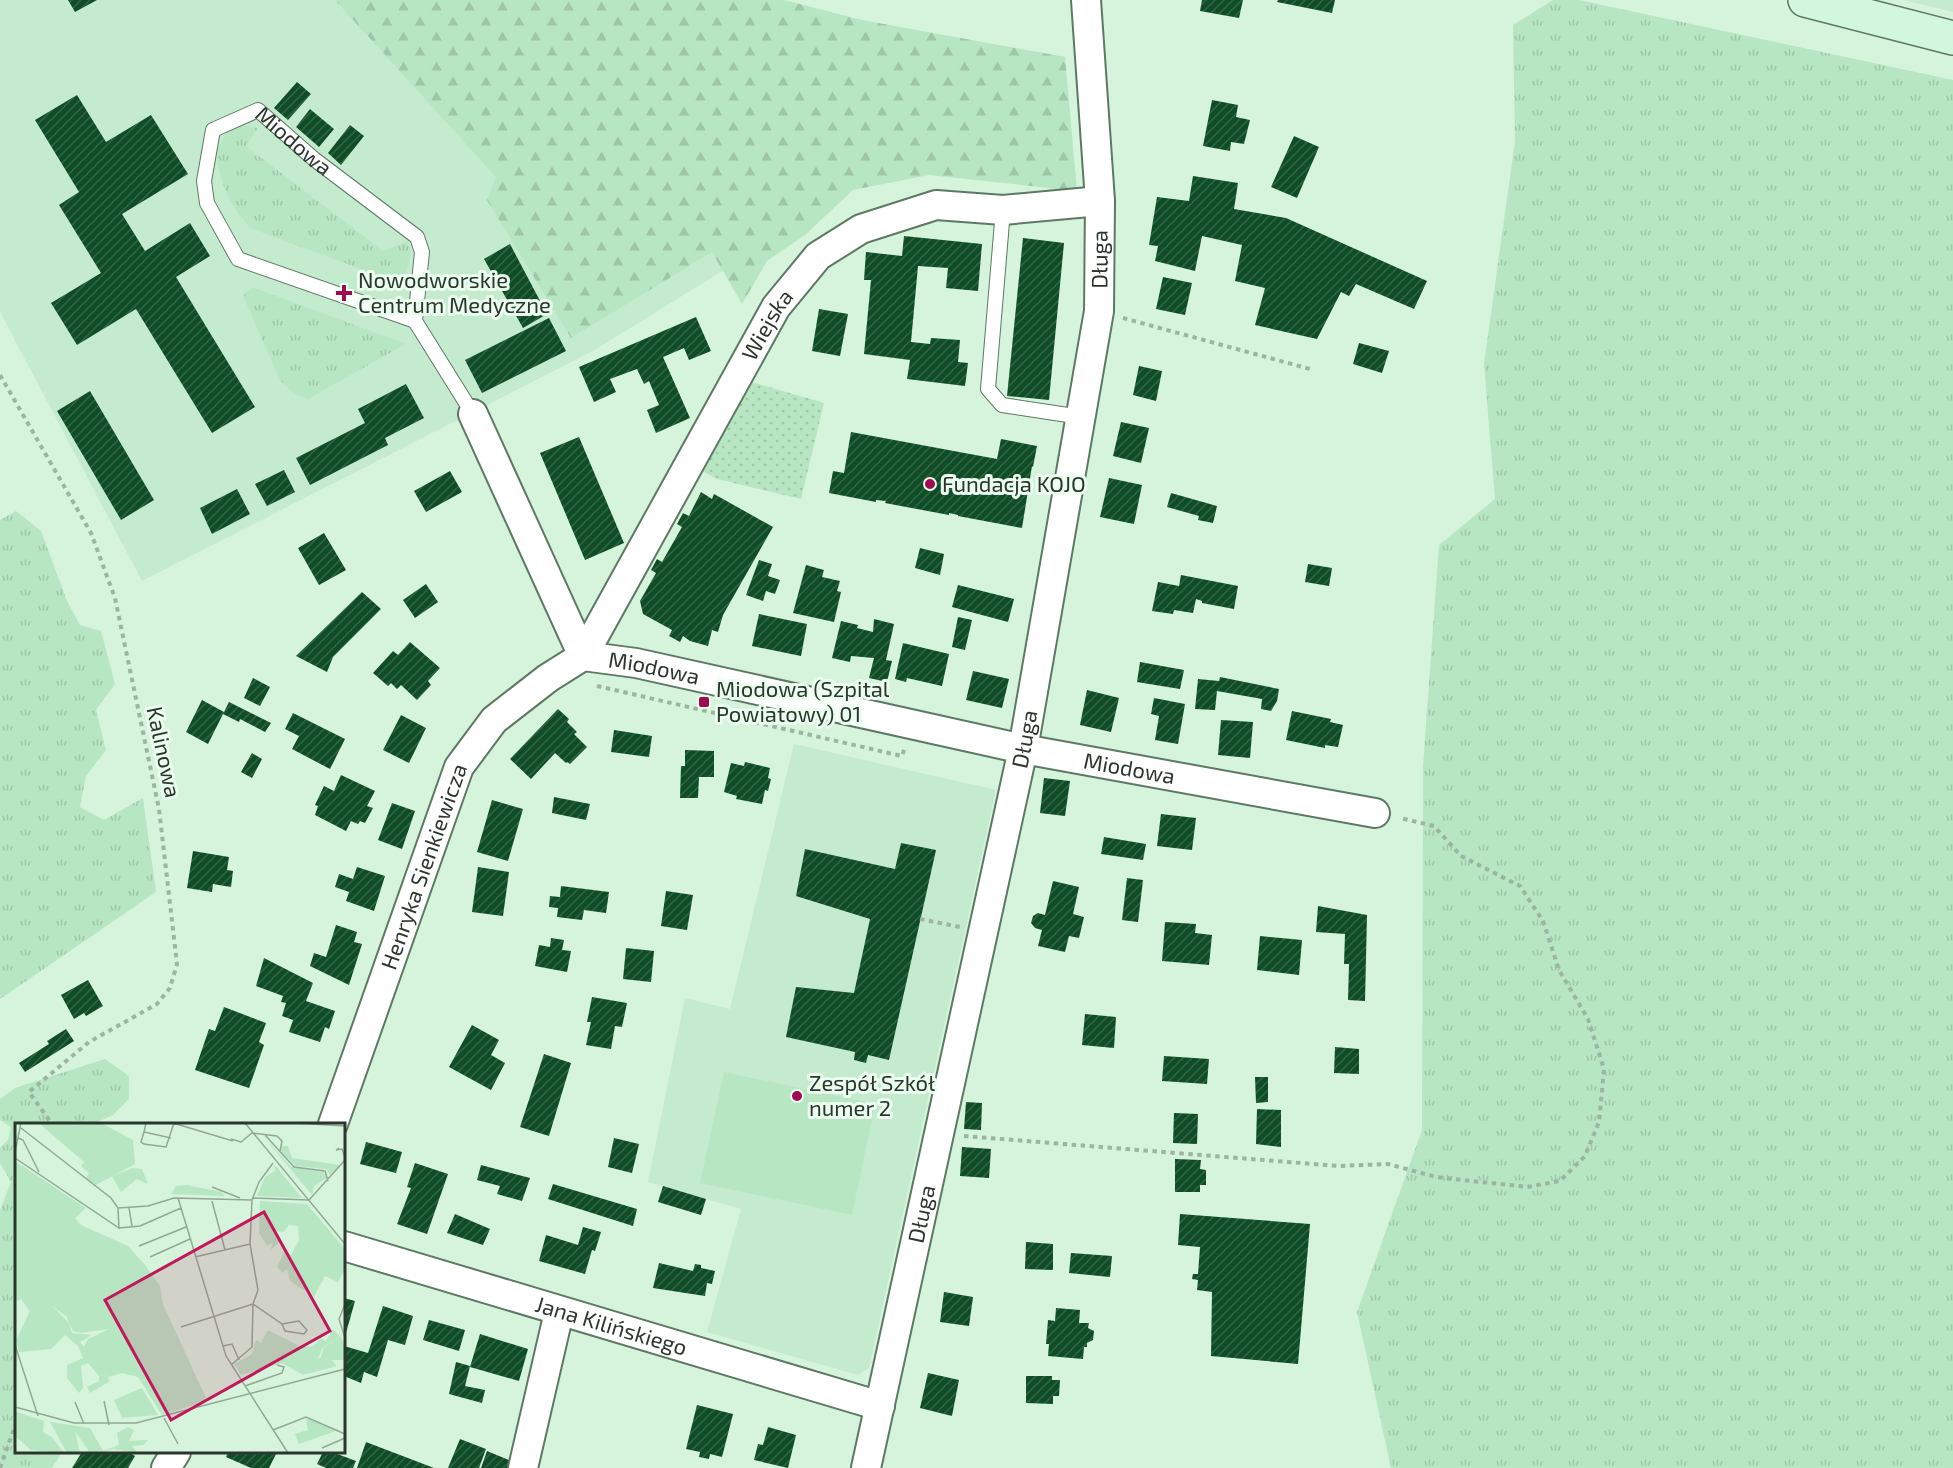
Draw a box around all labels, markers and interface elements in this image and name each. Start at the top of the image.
street label: Miodowa [251,100,338,180]
street label: Długa [1085,230,1112,289]
place label: Nowodworskie Centrum Medyczne [358,266,551,317]
street label: Wiejska [735,283,798,364]
marker: Nowodworskie Centrum Medyczne [335,284,353,302]
place label: Fundacja KOJO [942,470,1086,497]
marker: Fundacja KOJO [923,477,937,491]
street label: Miodowa [607,645,702,689]
place label: Miodowa (Szpital Powiatowy) 01 [716,675,890,726]
marker: Miodowa (Szpital Powiatowy) 01 [697,695,711,709]
street label: Kalinowa [143,704,187,800]
street label: Długa [1005,708,1042,770]
street label: Miodowa [1082,746,1177,788]
street label: Henryka Sienkiewicza [375,760,471,973]
place label: Zespół Szkół numer 2 [809,1069,935,1120]
marker: Zespół Szkół numer 2 [790,1089,804,1103]
inset map [15,1123,345,1453]
street label: Długa [902,1182,939,1245]
street label: Jana Kilińskiego [533,1290,691,1360]

